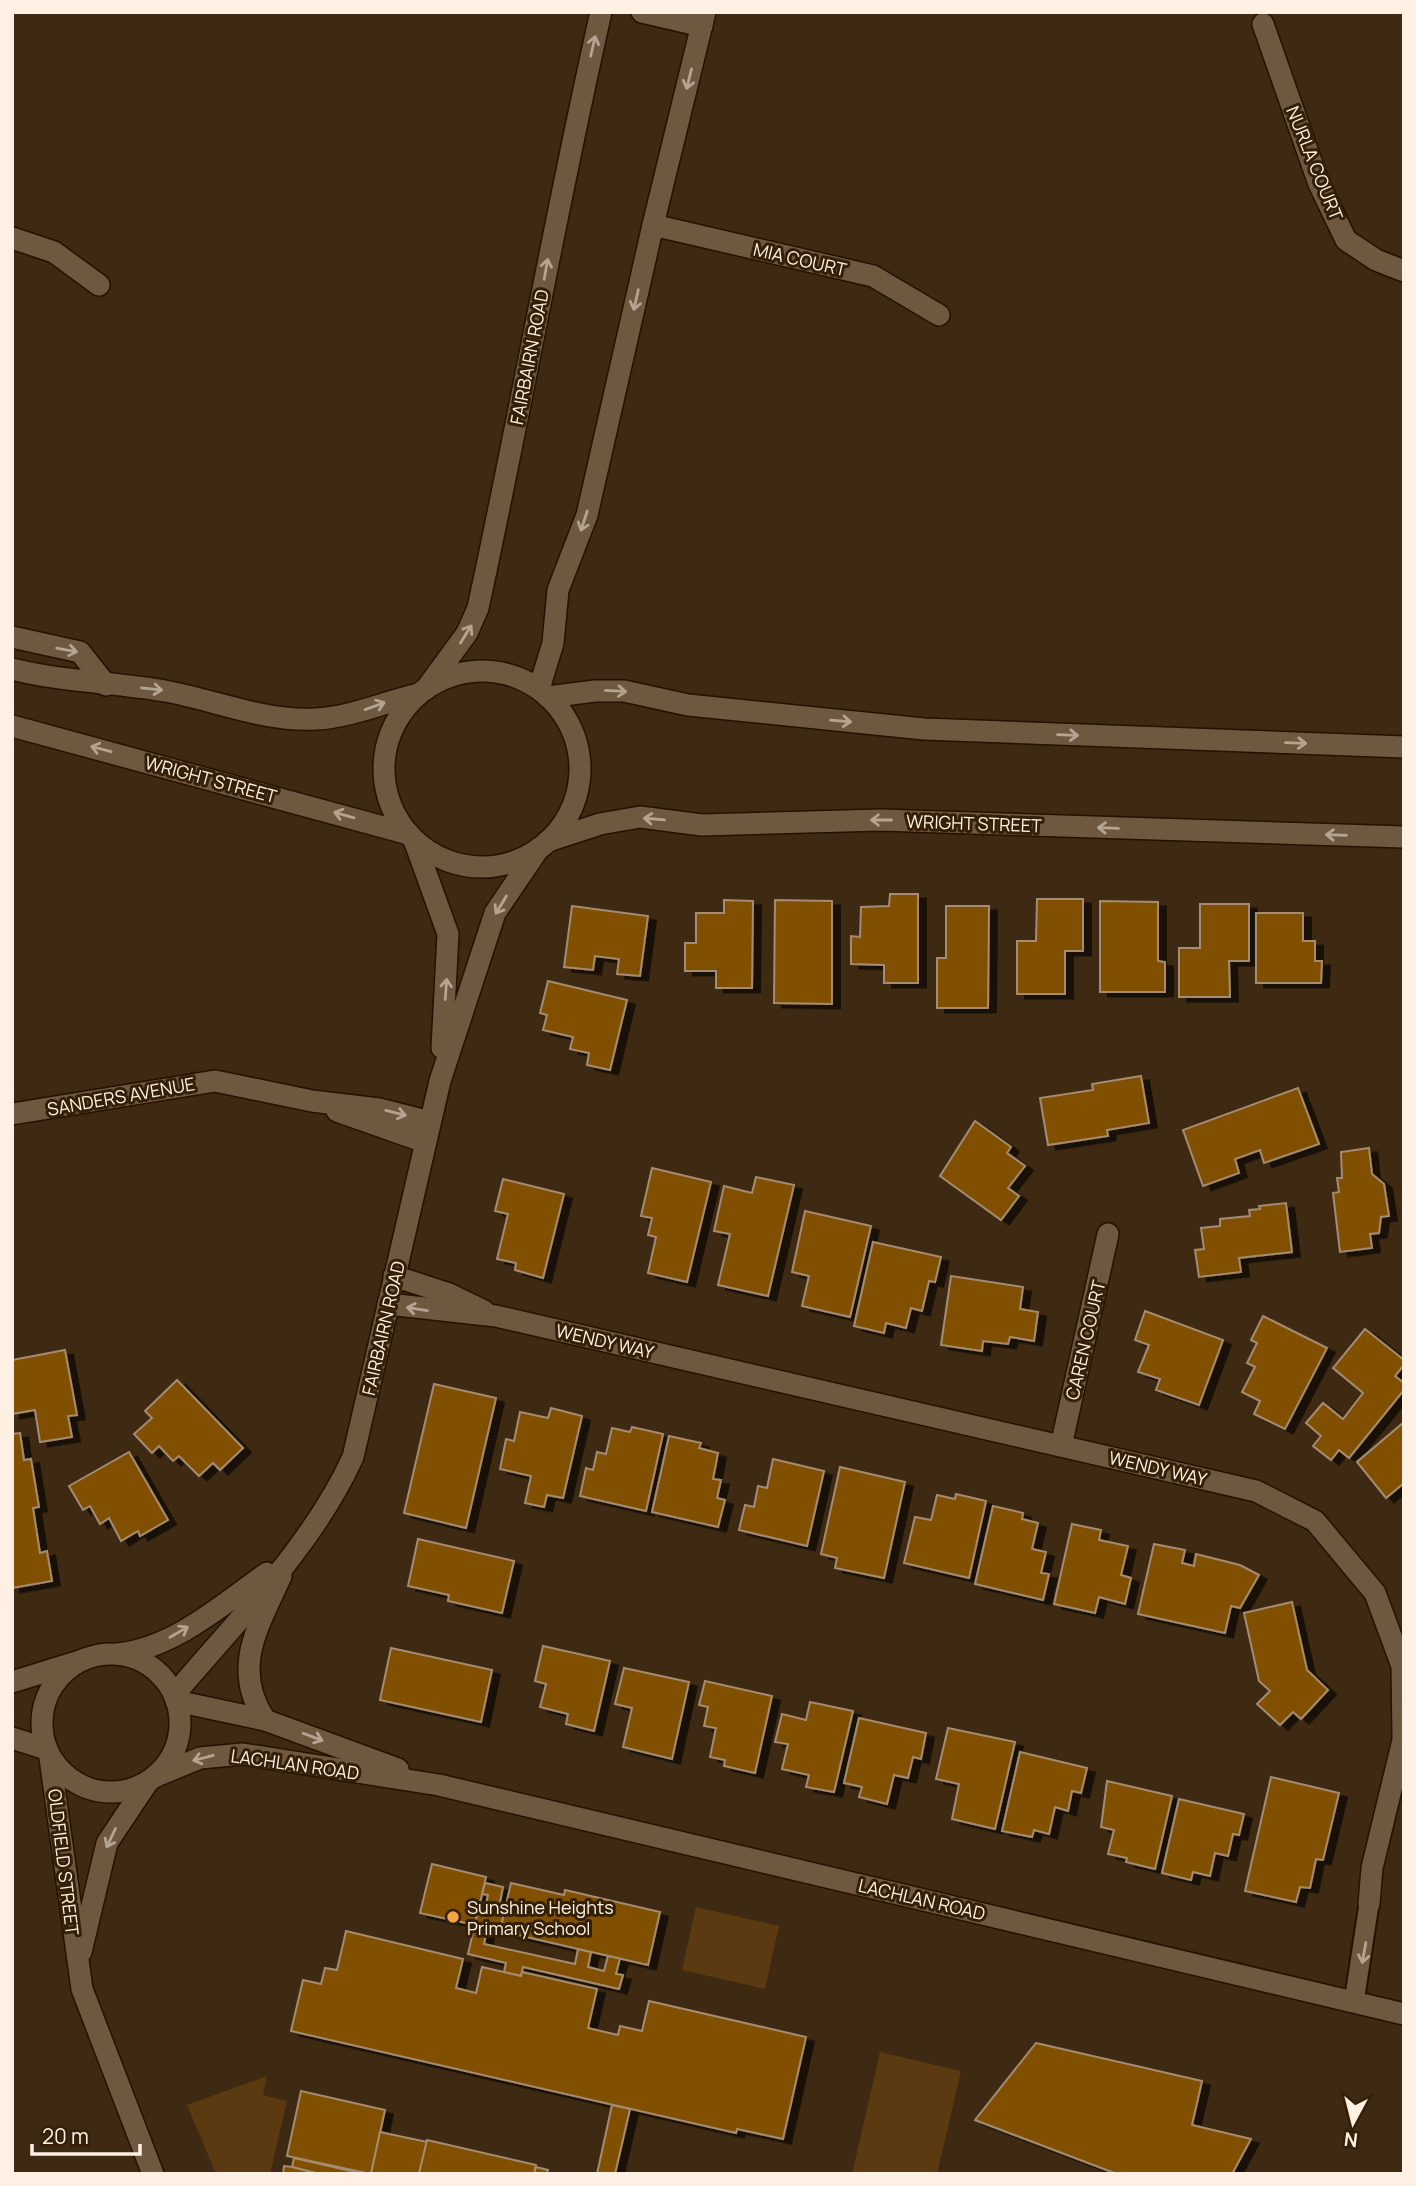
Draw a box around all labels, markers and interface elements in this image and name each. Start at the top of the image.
one-way arrow [587,35,601,58]
one-way arrow [682,67,695,89]
street label: NURLA COURT [1281,102,1349,224]
street label: MIA COURT [751,237,849,281]
one-way arrow [540,258,553,281]
street label: FAIRBAIRN ROAD [504,287,554,427]
one-way arrow [628,288,642,311]
one-way arrow [577,510,590,532]
one-way arrow [459,624,473,644]
one-way arrow [55,643,78,657]
one-way arrow [140,683,163,696]
one-way arrow [604,685,627,698]
one-way arrow [363,699,385,711]
one-way arrow [830,715,852,728]
one-way arrow [1057,729,1080,742]
one-way arrow [1284,737,1307,750]
one-way arrow [90,742,112,755]
street label: WRIGHT STREET [142,750,280,808]
one-way arrow [333,808,355,821]
street label: WRIGHT STREET [906,809,1042,837]
one-way arrow [643,812,666,825]
one-way arrow [870,813,893,827]
one-way arrow [1097,821,1120,834]
one-way arrow [1324,828,1347,842]
one-way arrow [493,894,507,914]
one-way arrow [440,977,453,1000]
street label: SANDERS AVENUE [45,1071,197,1121]
one-way arrow [384,1107,407,1120]
street label: FAIRBAIRN ROAD [356,1258,410,1398]
street label: CAREN COURT [1060,1278,1110,1402]
one-way arrow [406,1302,429,1315]
street label: WENDY WAY [554,1318,657,1364]
street label: WENDY WAY [1107,1445,1210,1491]
one-way arrow [168,1625,188,1639]
one-way arrow [302,1731,324,1744]
street label: LACHLAN ROAD [229,1743,361,1785]
one-way arrow [192,1752,214,1765]
street label: OLDFIELD STREET [43,1788,85,1937]
one-way arrow [103,1827,117,1848]
street label: LACHLAN ROAD [856,1873,988,1925]
place label: Sunshine Heights Primary School [467,1895,614,1940]
marker: Sunshine Heights Primary School [445,1909,461,1925]
one-way arrow [1357,1941,1370,1964]
north arrow [1318,2088,1388,2158]
scale bar [32,2112,140,2156]
text: 20 m [42,2122,89,2150]
text: N [1343,2126,1359,2154]

